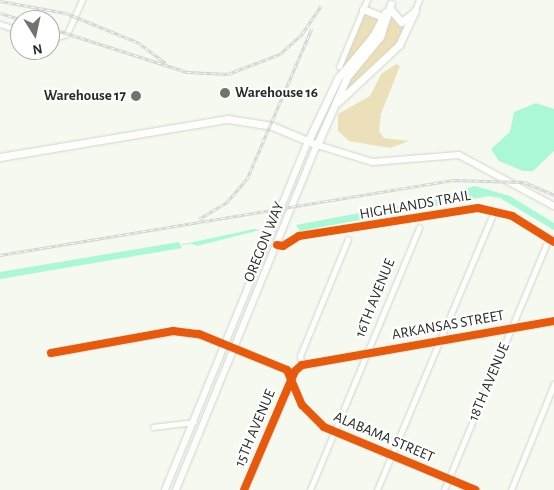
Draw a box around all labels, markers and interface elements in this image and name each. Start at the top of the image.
north arrow [10,10,60,60]
text: N [31,41,43,57]
place label: Warehouse 16 [235,84,318,102]
place label: Warehouse 17 [44,87,126,105]
marker: Warehouse 16 [219,87,231,99]
marker: Warehouse 17 [130,90,142,102]
street label: HIGHLANDS TRAIL [358,186,472,224]
street label: OREGON WAY [240,199,288,285]
street label: 16TH AVENUE [351,256,399,340]
street label: ARKANSAS STREET [390,306,506,344]
street label: 18TH AVENUE [464,340,514,424]
street label: 15TH AVENUE [231,387,279,469]
street label: ALABAMA STREET [331,408,437,466]

